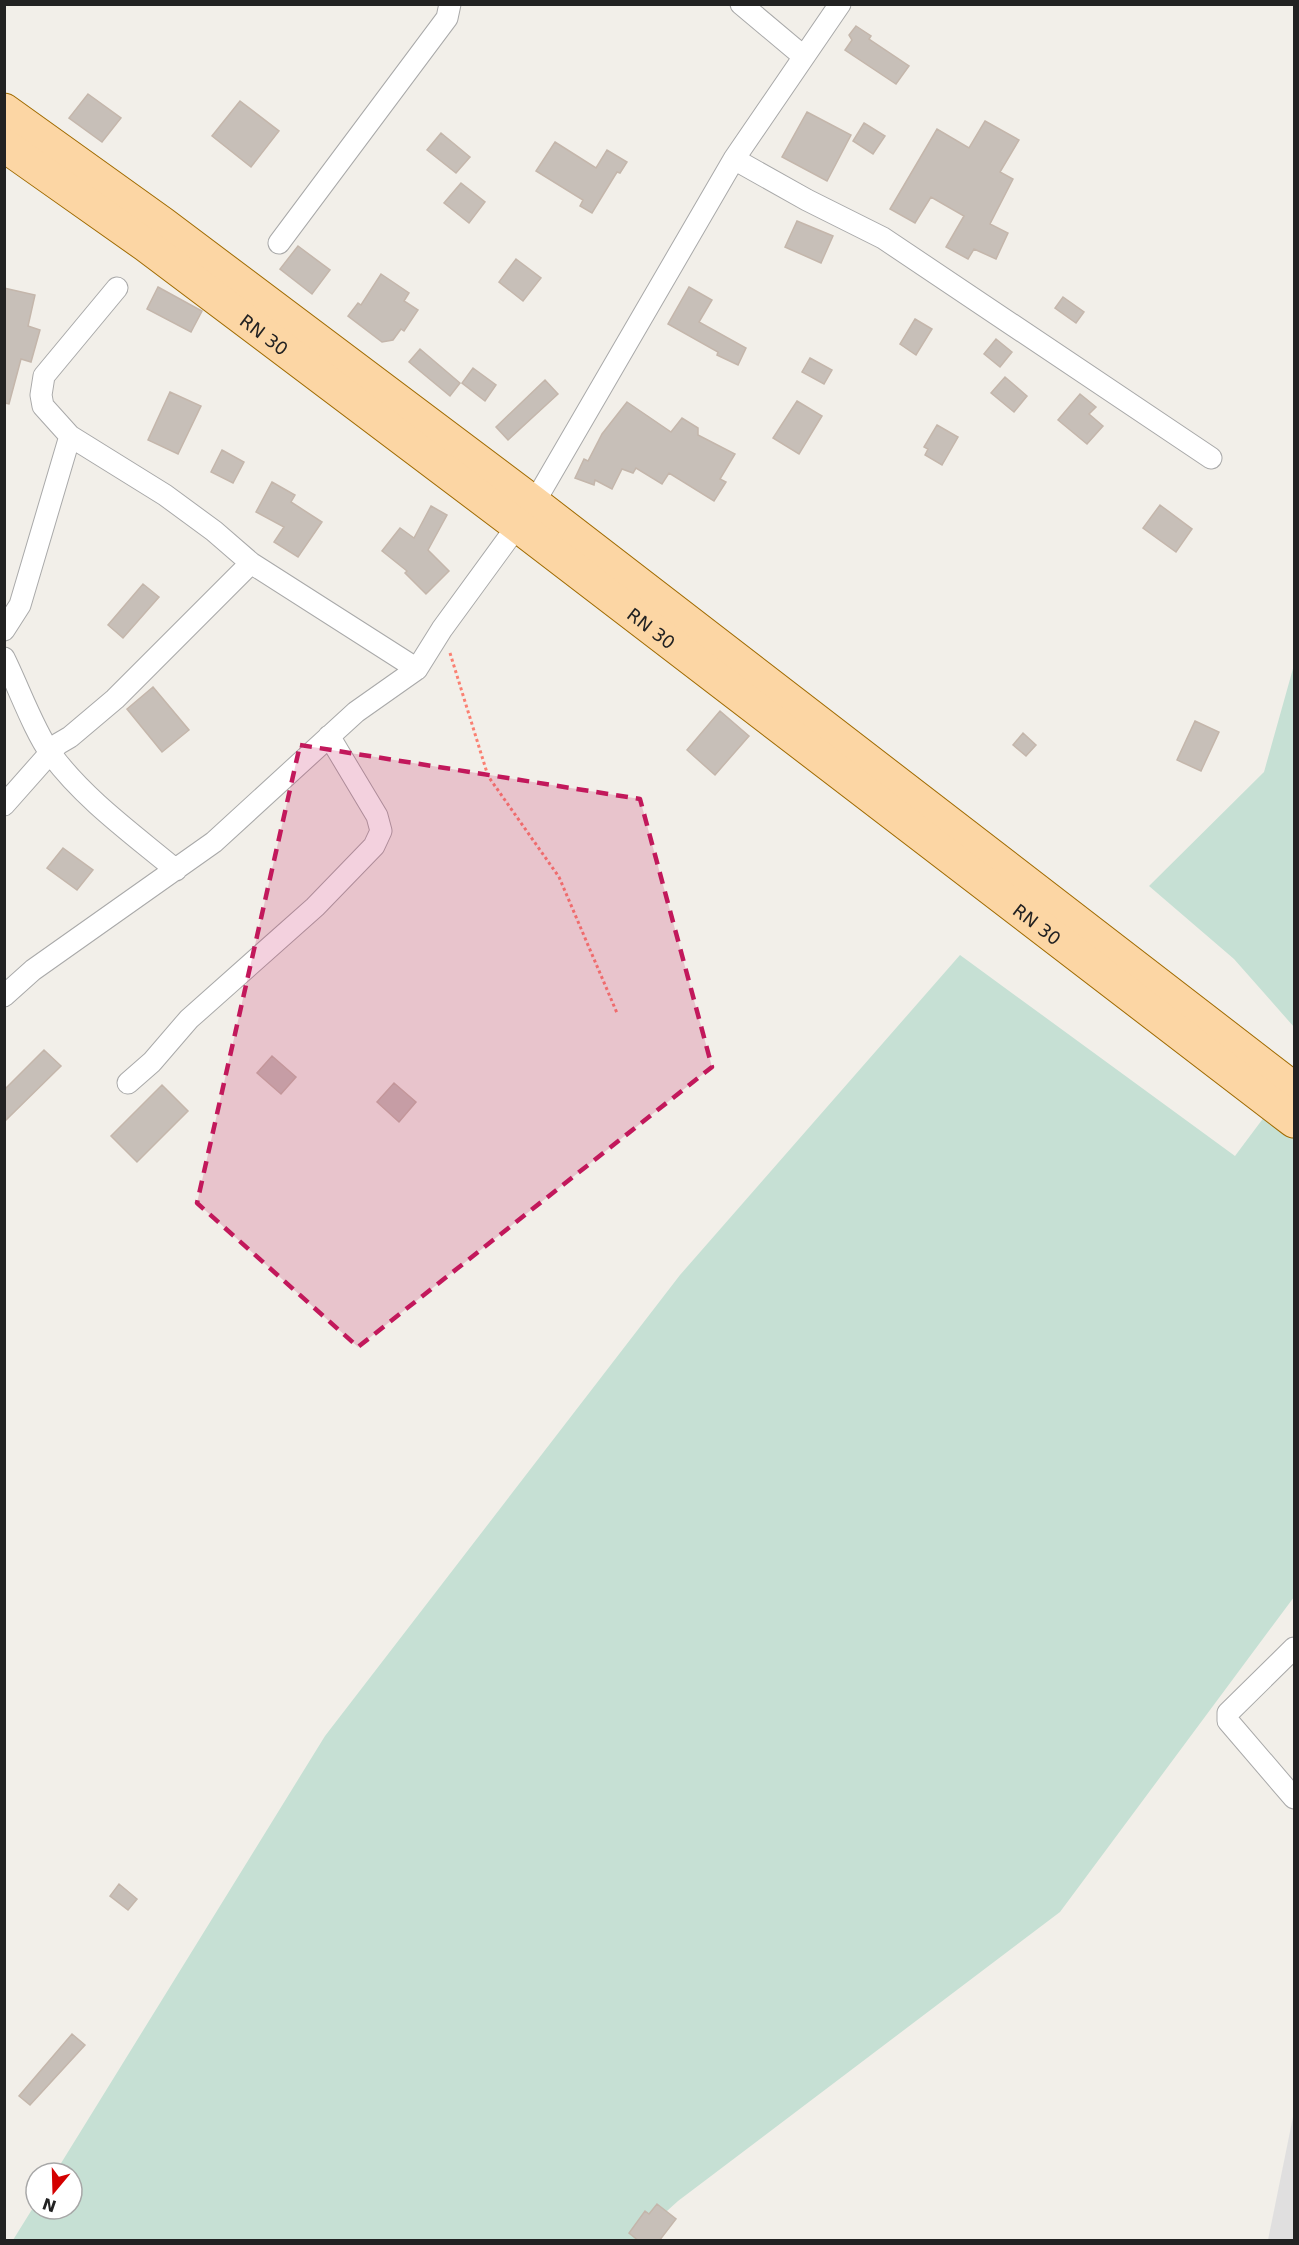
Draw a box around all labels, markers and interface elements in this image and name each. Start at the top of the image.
street label: RN 30 [236,310,292,359]
street label: RN 30 [623,603,680,653]
street label: RN 30 [1009,899,1065,949]
north arrow [24,2161,84,2221]
text: N [40,2194,59,2216]

